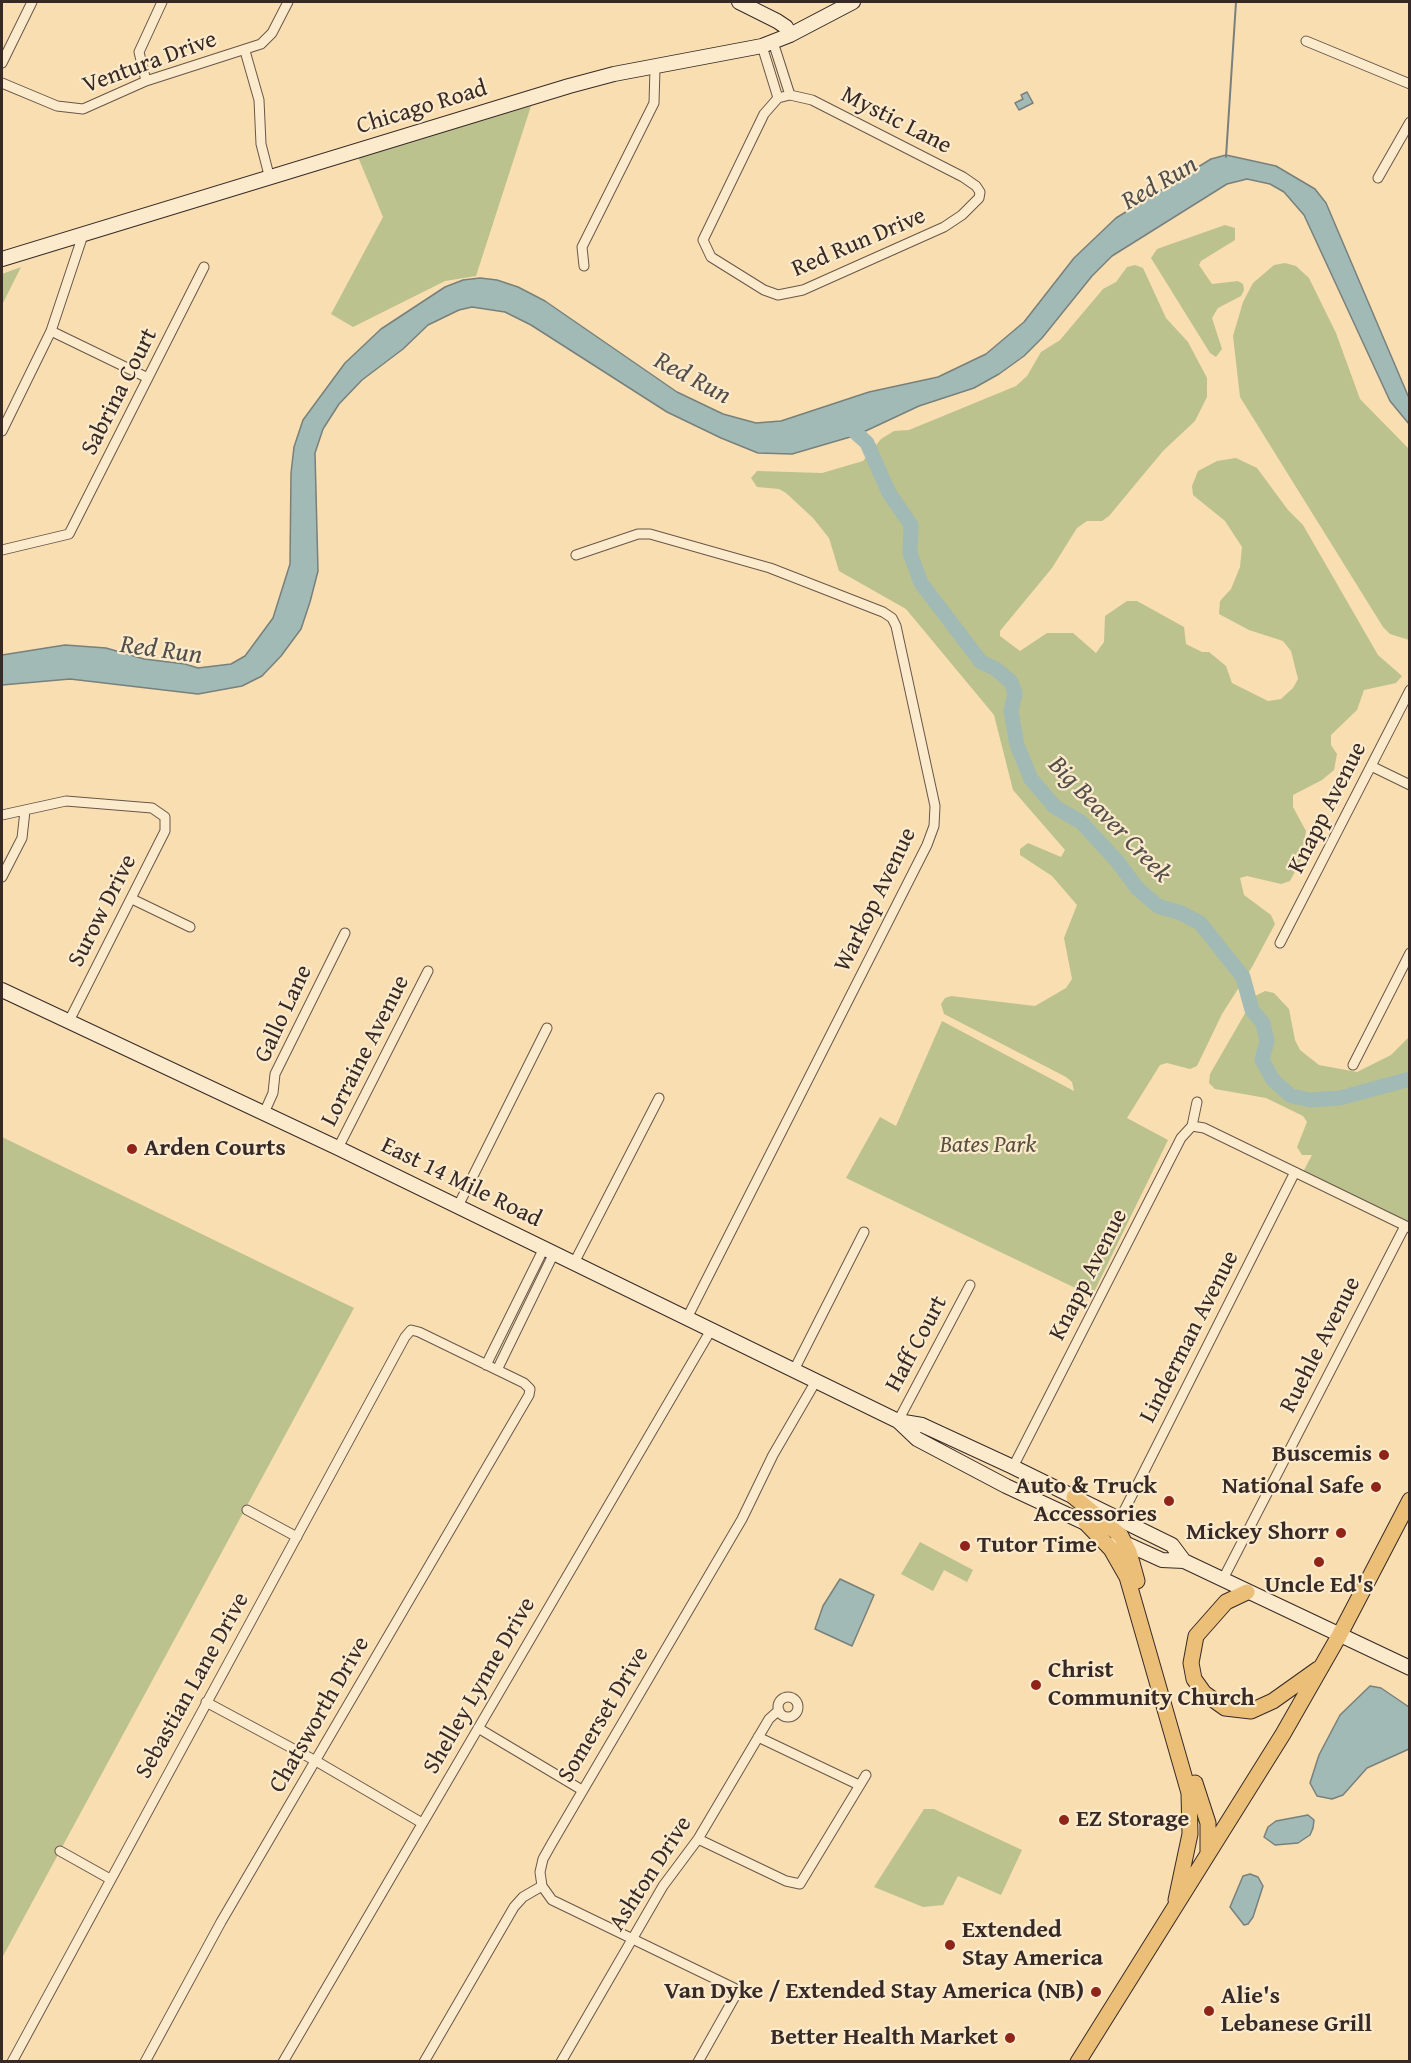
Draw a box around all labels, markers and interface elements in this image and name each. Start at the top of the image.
street label: Ventura Drive [79,25,221,101]
street label: Chicago Road [353,75,491,141]
street label: Mystic Lane [836,81,956,161]
water label: Red Run [1116,150,1204,218]
street label: Red Run Drive [788,202,930,284]
street label: Sabrina Court [76,324,164,460]
water label: Red Run [648,346,736,412]
water label: Red Run [118,630,204,672]
street label: Knapp Avenue [1282,737,1374,879]
water label: Big Beaver Creek [1041,750,1177,890]
street label: Warkop Avenue [829,823,923,977]
street label: Surow Drive [62,850,144,972]
street label: Gallo Lane [249,961,319,1067]
street label: Lorraine Avenue [316,971,416,1131]
street label: East 14 Mile Road [376,1132,546,1234]
park label: Bates Park [940,1132,1036,1160]
place label: Arden Courts [144,1135,286,1163]
marker: Arden Courts [125,1142,139,1156]
street label: Knapp Avenue [1043,1204,1135,1346]
street label: Linderman Avenue [1134,1246,1246,1428]
street label: Ruehle Avenue [1274,1272,1368,1418]
street label: Haff Court [880,1291,954,1397]
place label: Buscemis [1272,1441,1372,1469]
marker: Buscemis [1377,1448,1391,1462]
place label: Auto & Truck Accessories [1015,1473,1157,1529]
place label: National Safe [1222,1473,1364,1501]
marker: National Safe [1369,1480,1383,1494]
marker: Auto & Truck Accessories [1162,1494,1176,1508]
place label: Mickey Shorr [1186,1519,1329,1547]
marker: Mickey Shorr [1334,1526,1348,1540]
place label: Tutor Time [977,1532,1097,1560]
marker: Tutor Time [958,1539,972,1553]
marker: Uncle Ed's [1312,1555,1326,1569]
place label: Uncle Ed's [1264,1572,1374,1600]
street label: Sebastian Lane Drive [130,1588,256,1784]
street label: Shelley Lynne Drive [418,1592,542,1780]
street label: Chatsworth Drive [264,1632,376,1798]
street label: Somerset Drive [552,1642,656,1788]
place label: Christ Community Church [1048,1657,1255,1713]
marker: Christ Community Church [1029,1678,1043,1692]
place label: EZ Storage [1076,1806,1189,1834]
street label: Ashton Drive [603,1811,699,1937]
marker: EZ Storage [1057,1813,1071,1827]
place label: Extended Stay America [962,1917,1103,1973]
marker: Extended Stay America [943,1938,957,1952]
place label: Van Dyke / Extended Stay America (NB) [664,1978,1084,2006]
place label: Alie's Lebanese Grill [1221,1983,1372,2039]
marker: Van Dyke / Extended Stay America (NB) [1089,1985,1103,1999]
marker: Alie's Lebanese Grill [1202,2004,1216,2018]
place label: Better Health Market [770,2024,998,2052]
marker: Better Health Market [1003,2031,1017,2045]

